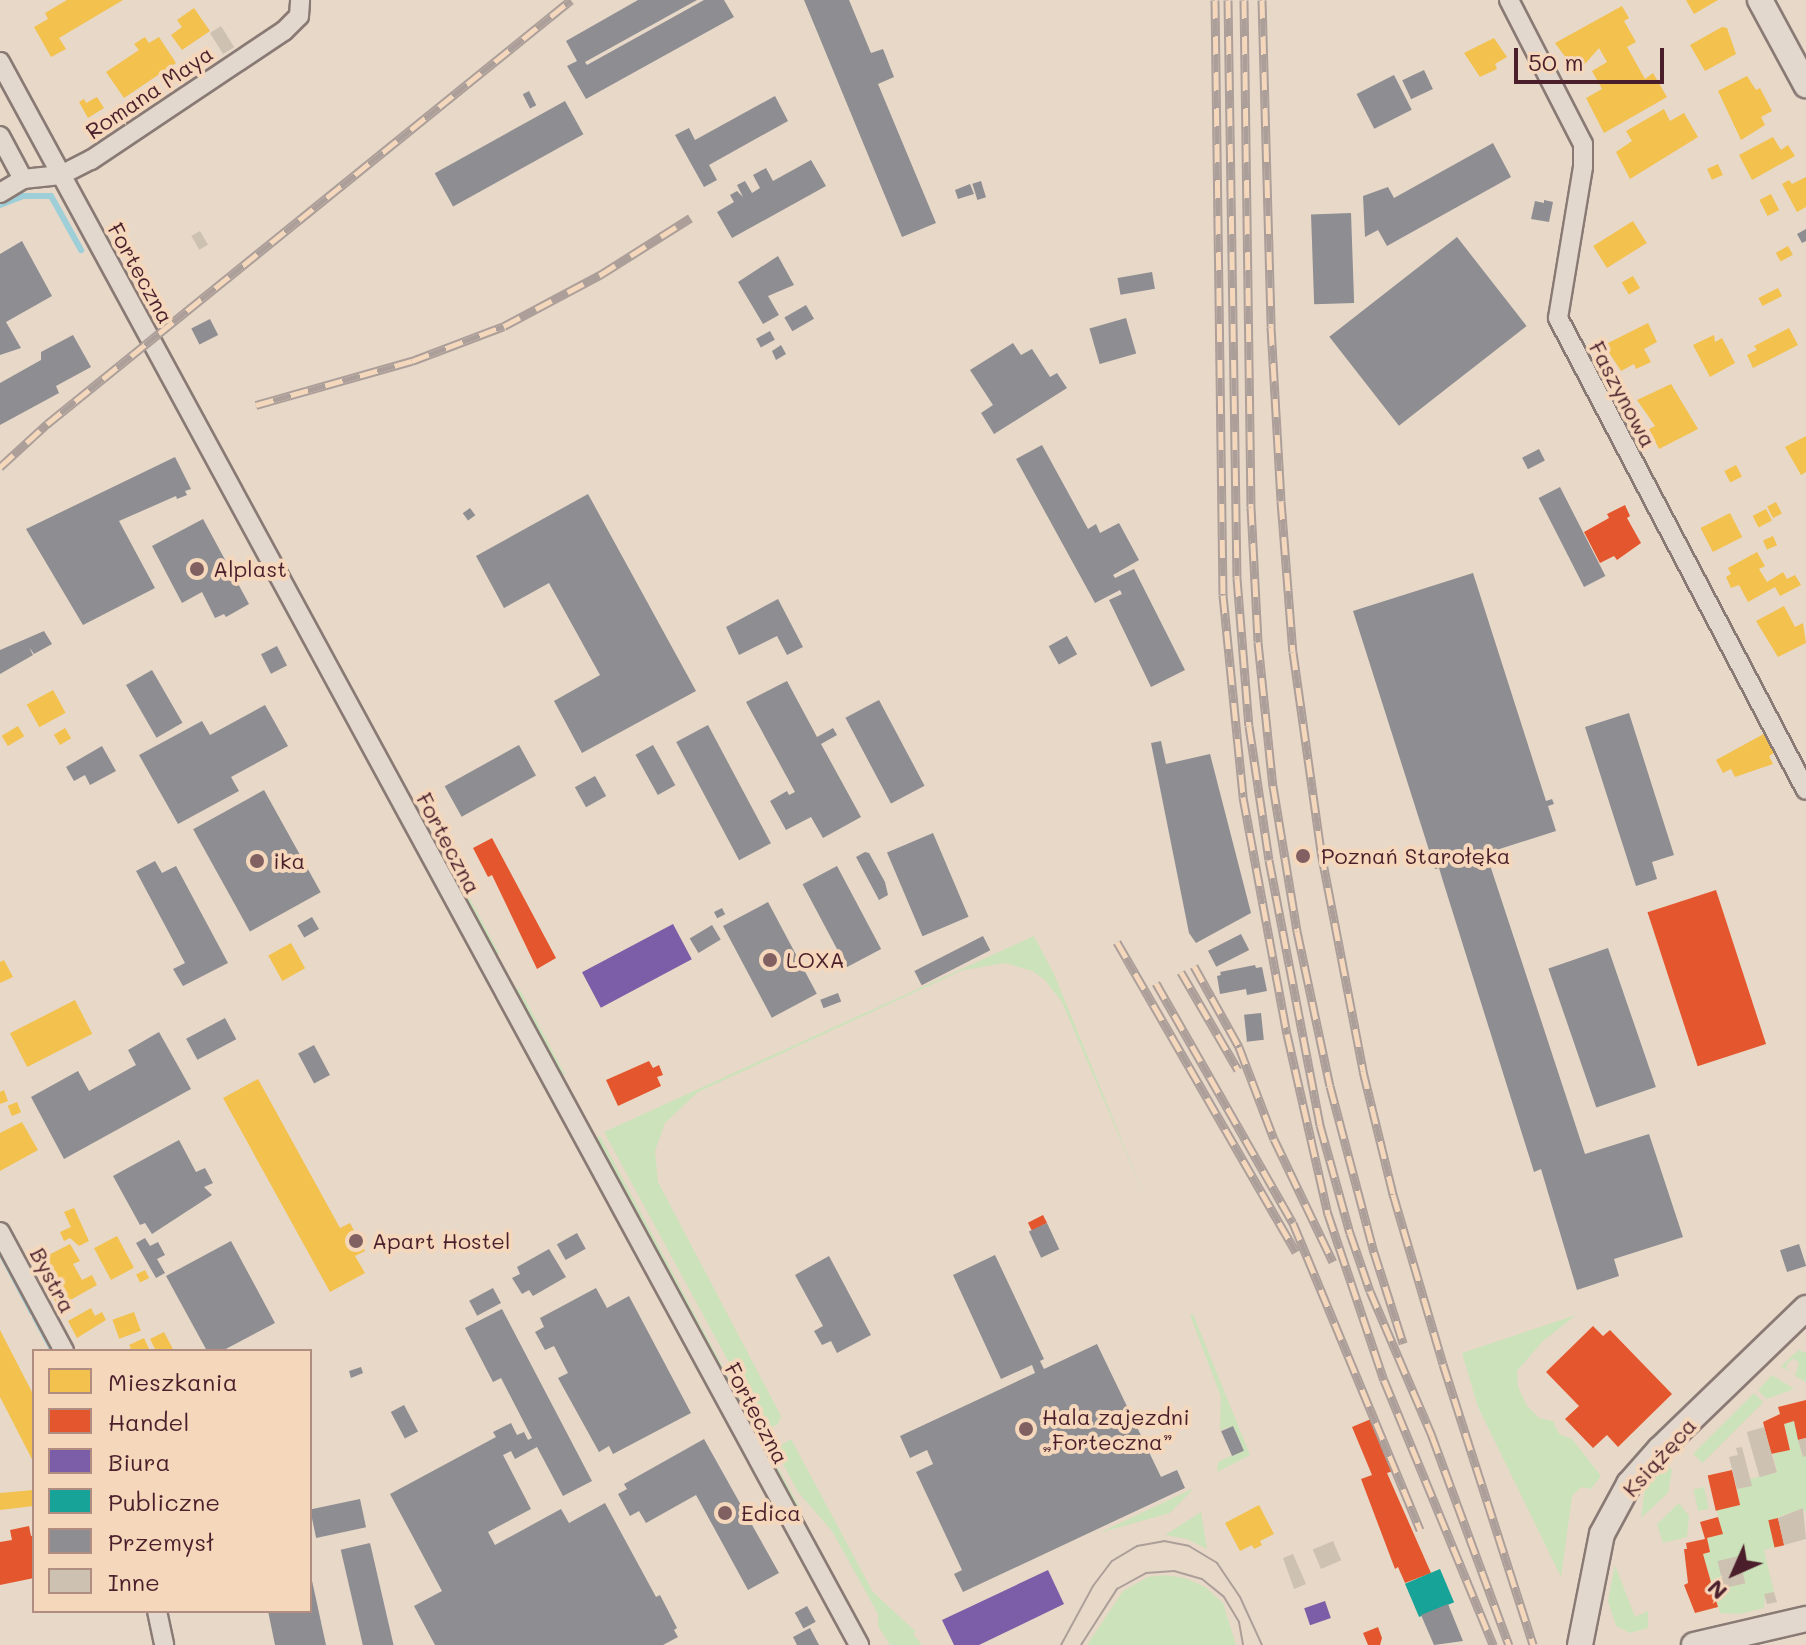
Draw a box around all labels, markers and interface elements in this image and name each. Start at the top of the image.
scale bar [1518,32,1668,82]
street label: Romana Maya [80,40,218,144]
text: 50 m [1528,46,1584,77]
street label: Forteczna [103,218,179,328]
street label: Faszynowa [1584,336,1662,452]
place label: Alplast [213,556,287,582]
marker: Alplast [188,560,206,578]
street label: Forteczna [411,788,487,898]
place label: Poznań Starołęka [1321,843,1511,869]
marker: Poznań Starołęka [1292,845,1314,867]
place label: ika [273,848,305,874]
marker: ika [248,852,266,870]
place label: LOXA [786,947,845,973]
marker: LOXA [761,951,779,969]
place label: Apart Hostel [372,1228,511,1254]
marker: Apart Hostel [347,1232,365,1250]
street label: Bystra [25,1243,81,1317]
legend [32,1349,312,1613]
street label: Forteczna [719,1358,795,1468]
text: Mieszkania [108,1366,238,1397]
place label: Hala zajezdni „Forteczna” [1042,1403,1190,1454]
text: Handel [108,1406,189,1437]
street label: Książęca [1617,1412,1701,1502]
marker: Hala zajezdni „Forteczna” [1017,1420,1035,1438]
text: Biura [108,1446,170,1477]
text: Publiczne [108,1486,220,1517]
place label: Edica [741,1500,801,1526]
marker: Edica [716,1504,734,1522]
text: Przemysł [108,1526,214,1557]
north arrow [1694,1533,1774,1613]
text: Inne [108,1566,160,1597]
text: N [1701,1574,1733,1606]

